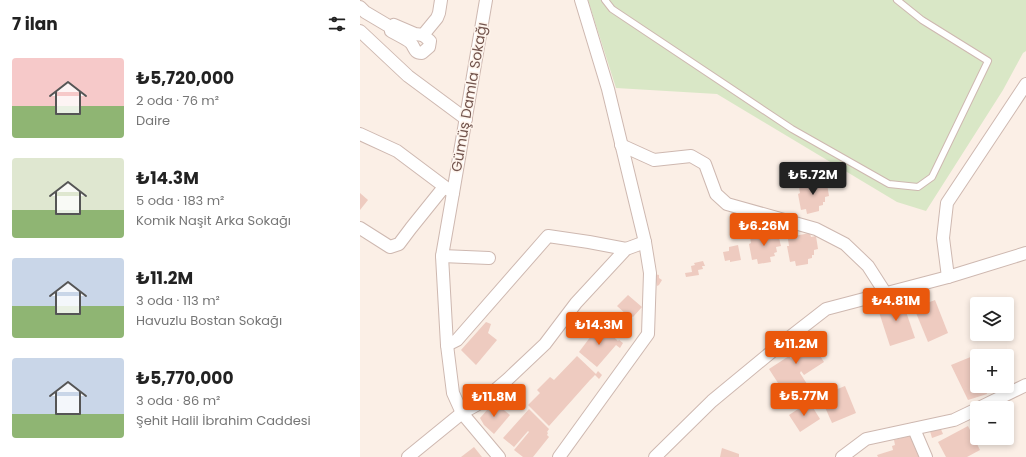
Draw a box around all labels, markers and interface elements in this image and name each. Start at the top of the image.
text: 7 ilan [12,12,58,36]
icon: filters [326,13,348,35]
street label: Gümüş Damla Sokağı [446,21,492,173]
text: ₺5,720,000 [136,66,234,90]
icon: home [44,74,92,122]
text: 2 oda · 76 m² [136,91,219,110]
text: Daire [136,111,170,130]
pin: ₺5.72M [780,162,846,196]
text: ₺5.72M [788,165,838,184]
text: ₺14.3M [136,166,199,190]
icon: home [44,174,92,222]
text: 5 oda · 183 m² [136,191,224,210]
text: Komik Naşit Arka Sokağı [136,211,291,230]
pin: ₺6.26M [731,213,797,247]
text: ₺6.26M [739,216,789,235]
text: ₺11.2M [136,266,193,290]
icon: home [44,274,92,322]
pin: ₺4.81M [863,288,929,322]
text: 3 oda · 113 m² [136,291,220,310]
text: ₺4.81M [872,291,920,310]
map controls [970,297,1014,445]
button: layers [970,297,1014,341]
text: Havuzlu Bostan Sokağı [136,311,282,330]
pin: ₺14.3M [566,312,632,346]
text: ₺14.3M [575,315,623,334]
pin: ₺11.2M [763,331,829,365]
text: ₺11.2M [774,334,818,353]
button: + [970,349,1014,393]
text: ₺5,770,000 [136,366,234,390]
icon: home [44,374,92,422]
pin: ₺5.77M [771,383,837,417]
pin: ₺11.8M [461,384,527,418]
text: ₺5.77M [780,386,828,405]
text: ₺11.8M [472,387,516,406]
text: 3 oda · 86 m² [136,391,220,410]
button: − [970,401,1014,445]
text: Şehit Halil İbrahim Caddesi [136,411,311,430]

